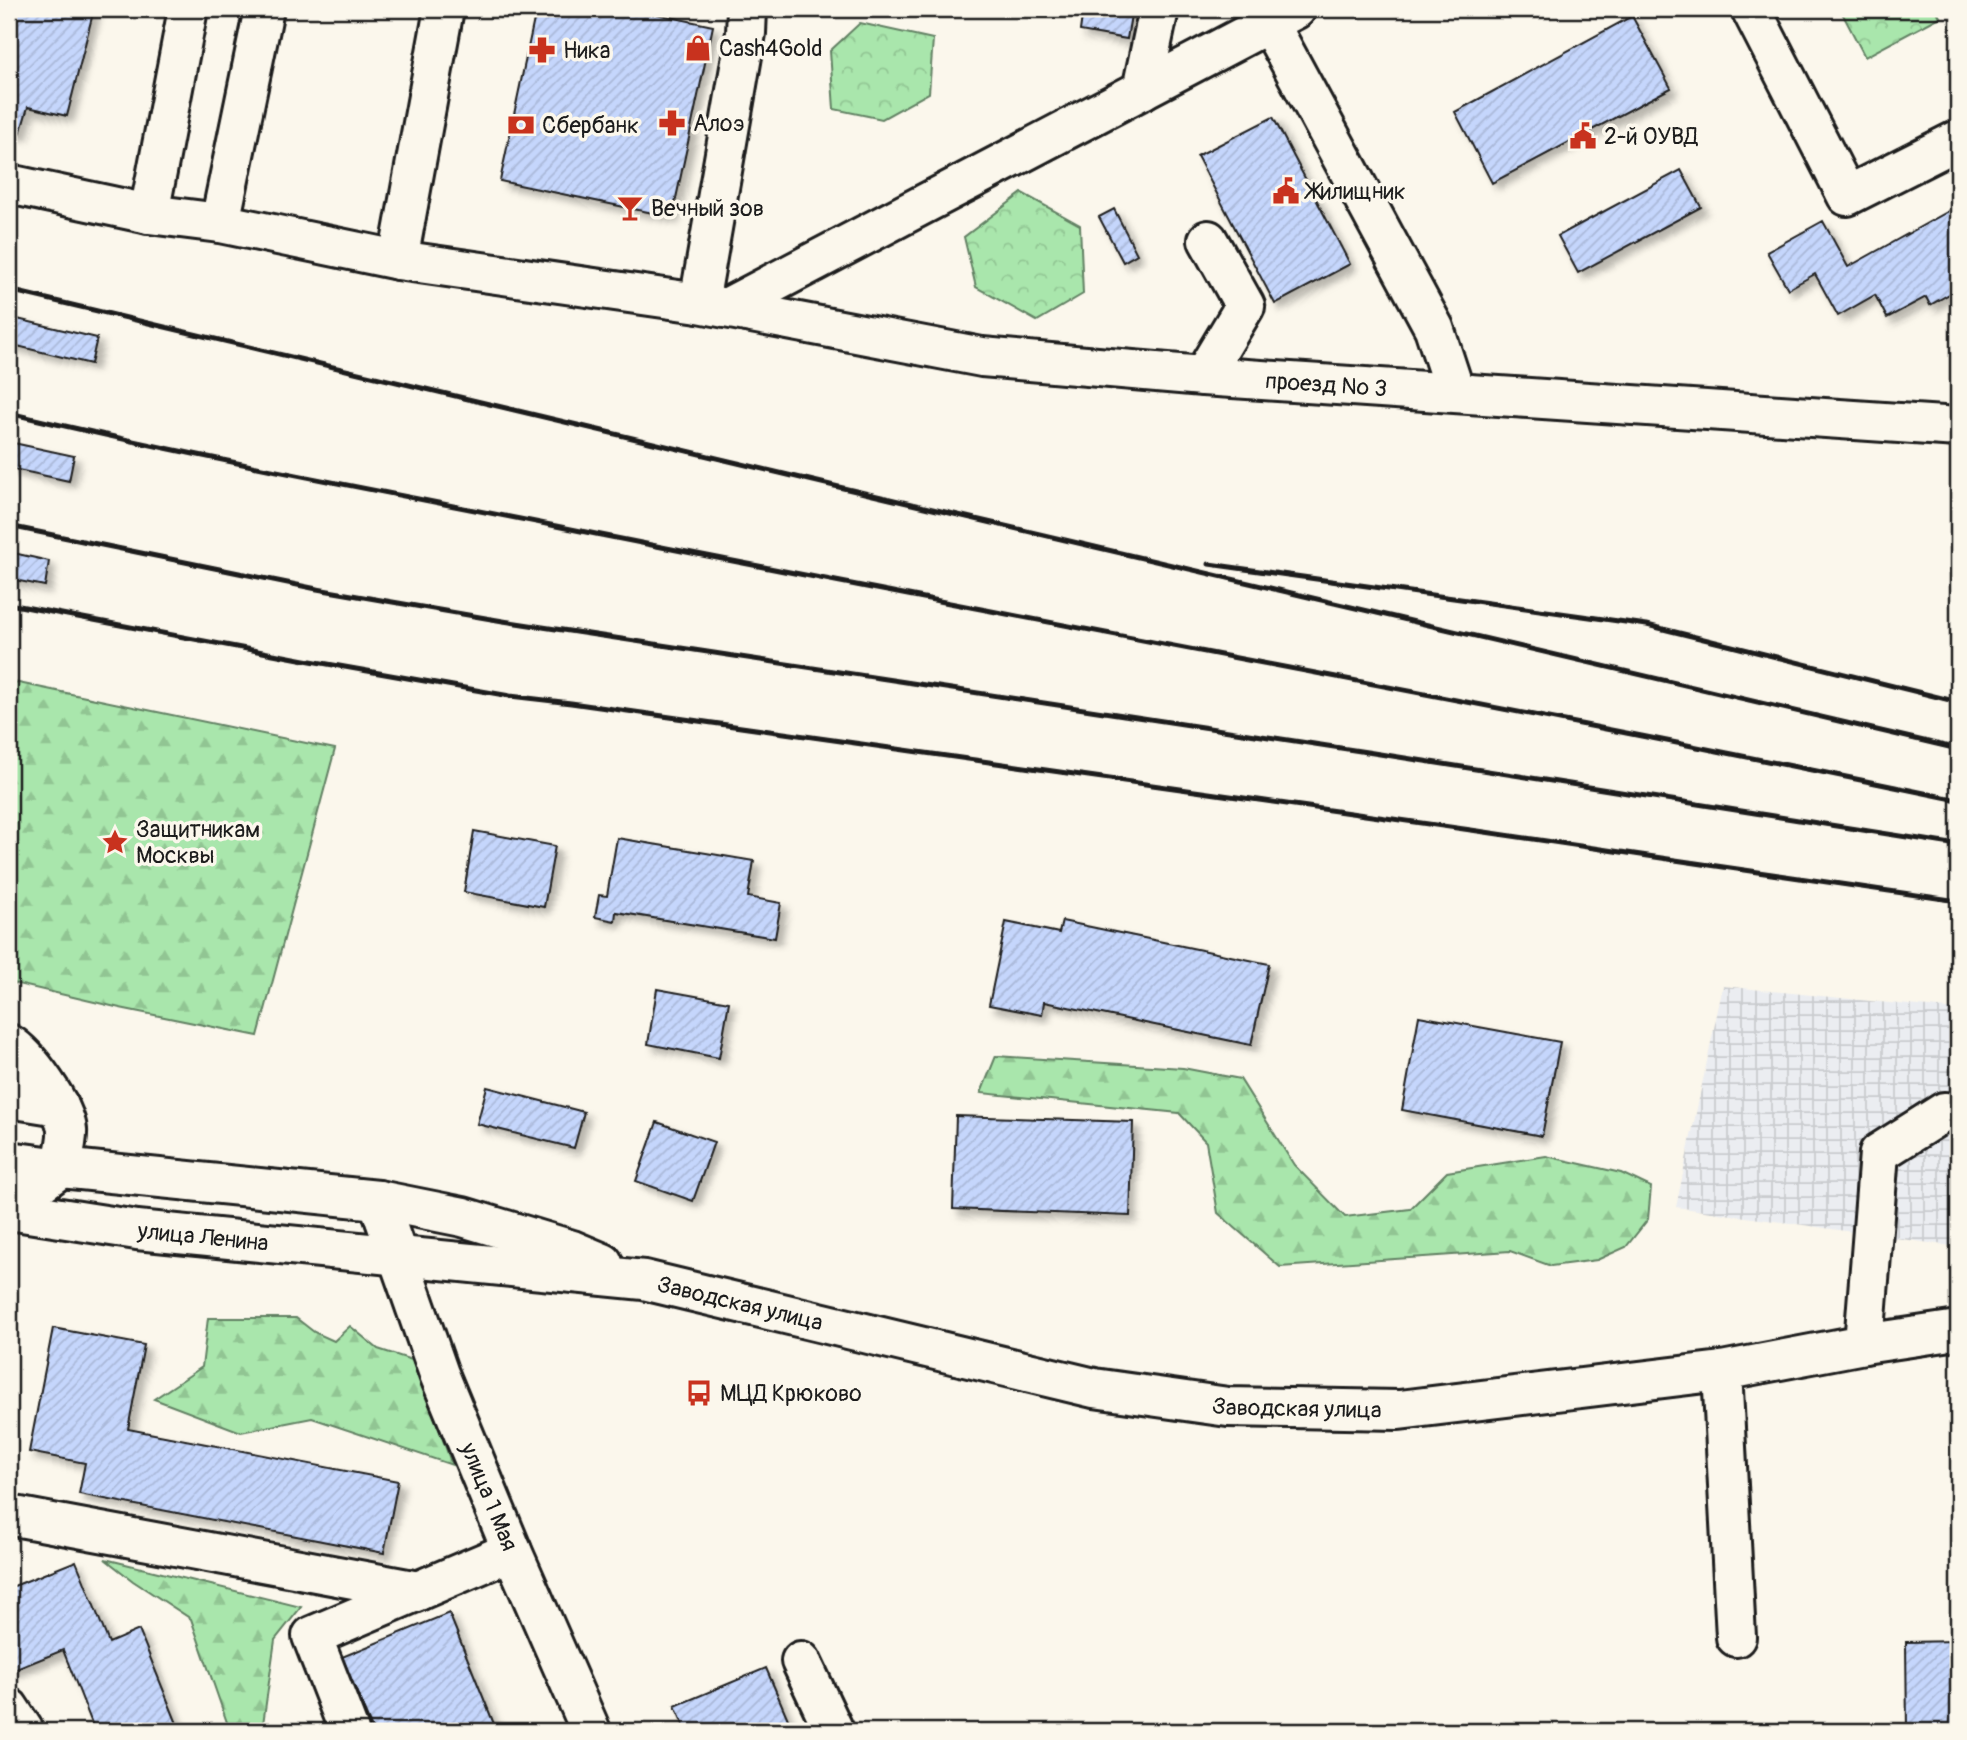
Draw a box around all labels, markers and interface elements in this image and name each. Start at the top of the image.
shop icon: Cash4Gold [683,33,713,63]
place label: Cash4Gold [719,34,823,63]
pharmacy icon: Ника [527,35,557,65]
place label: Ника [563,36,610,65]
pharmacy icon: Алоэ [657,108,687,138]
place label: Алоэ [693,109,745,138]
bank icon: Сбербанк [506,110,536,140]
place label: Сбербанк [542,111,639,140]
public building icon: 2-й ОУВД [1568,121,1598,151]
place label: 2-й ОУВД [1604,122,1699,151]
public building icon: Жилищник [1271,176,1301,206]
place label: Жилищник [1304,177,1406,206]
bar icon: Вечный зов [615,193,645,223]
place label: Вечный зов [651,194,764,223]
street label: проезд № 3 [1264,366,1388,403]
place label: Защитникам Москвы [136,815,260,870]
place icon: Защитникам Москвы [100,827,130,857]
street label: улица Ленина [135,1216,270,1258]
street label: Заводская улица [654,1270,826,1337]
bus stop icon: МЦД Крюково [684,1378,714,1408]
place label: МЦД Крюково [720,1379,862,1408]
street label: Заводская улица [1210,1391,1382,1425]
street label: улица 1 Мая [454,1437,524,1555]

